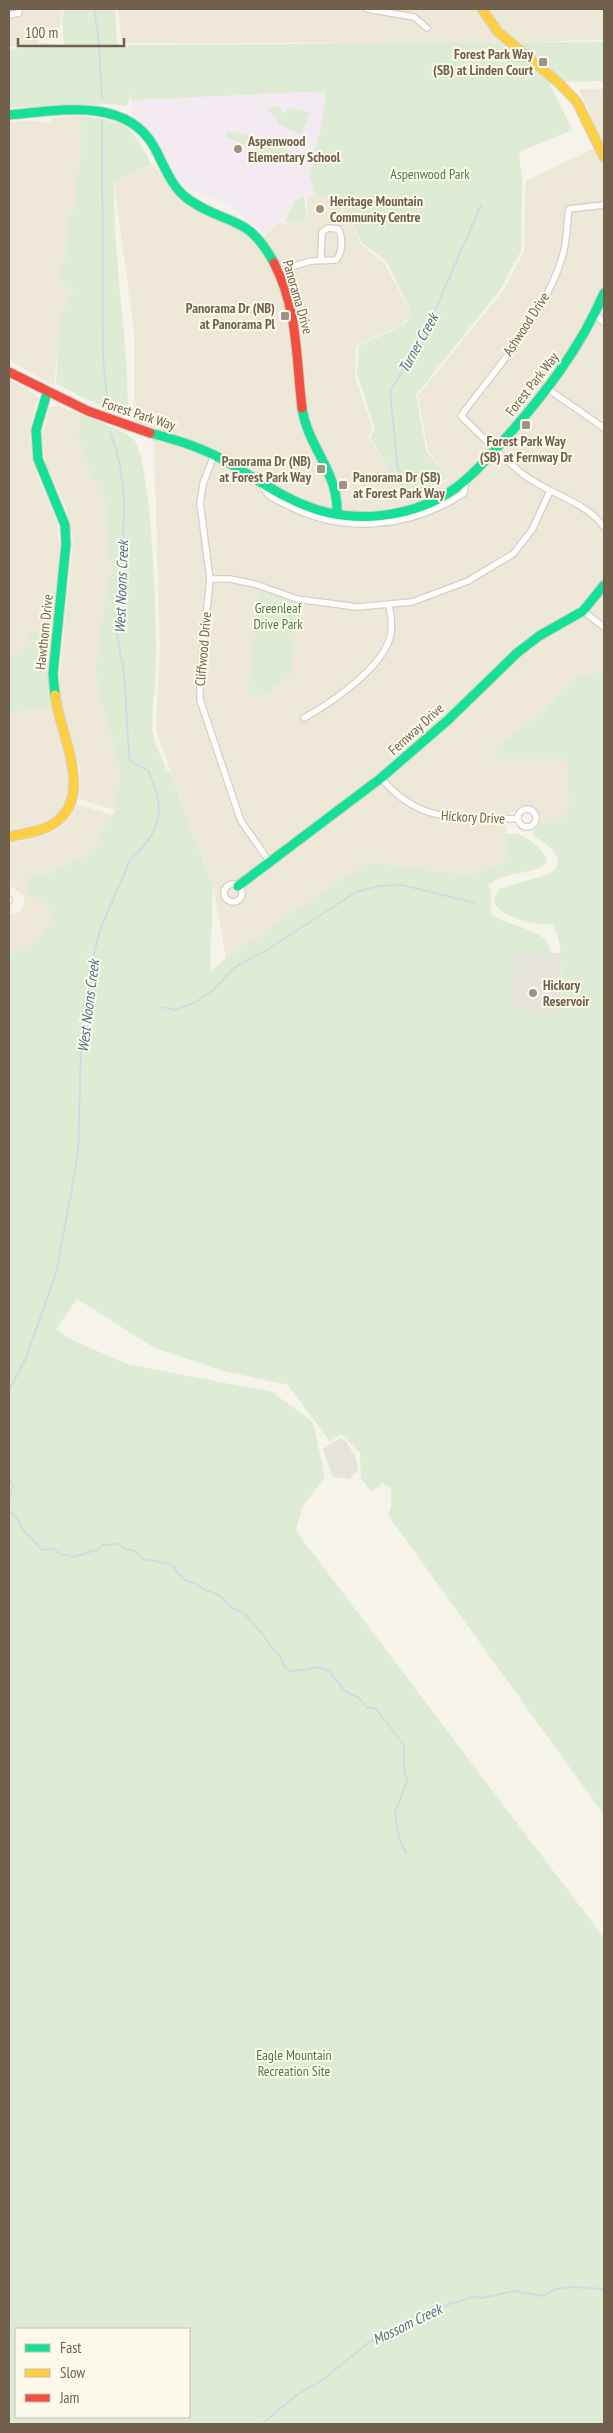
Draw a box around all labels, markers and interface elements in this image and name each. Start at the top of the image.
scale bar [18,15,124,47]
text: 100 m [25,23,58,42]
place label: Forest Park Way (SB) at Linden Court [433,45,533,79]
marker: Forest Park Way (SB) at Linden Court [537,56,549,68]
place label: Aspenwood Elementary School [247,132,341,166]
marker: Aspenwood Elementary School [232,143,244,155]
park label: Aspenwood Park [390,165,470,183]
place label: Heritage Mountain Community Centre [330,192,423,226]
marker: Heritage Mountain Community Centre [314,203,326,215]
street label: Panorama Drive [279,258,317,336]
street label: Ashwood Drive [499,289,553,359]
place label: Panorama Dr (NB) at Panorama Pl [186,299,276,333]
water label: Turner Creek [394,308,443,376]
marker: Panorama Dr (NB) at Panorama Pl [279,310,291,322]
street label: Forest Park Way [502,348,563,419]
street label: Forest Park Way [100,394,179,435]
marker: Forest Park Way (SB) at Fernway Dr [520,419,532,431]
place label: Forest Park Way (SB) at Fernway Dr [480,432,573,466]
place label: Panorama Dr (NB) at Forest Park Way [219,452,311,486]
marker: Panorama Dr (NB) at Forest Park Way [315,463,327,475]
place label: Panorama Dr (SB) at Forest Park Way [353,468,445,502]
marker: Panorama Dr (SB) at Forest Park Way [337,479,349,491]
water label: West Noons Creek [110,538,132,634]
street label: Hawthorn Drive [31,593,57,671]
park label: Greenleaf Drive Park [253,599,303,633]
street label: Cliffwood Drive [191,611,215,687]
street label: Fernway Drive [384,699,448,759]
street label: Hickory Drive [441,806,506,828]
water label: West Noons Creek [73,957,103,1053]
place label: Hickory Reservoir [543,976,590,1010]
marker: Hickory Reservoir [527,987,539,999]
park label: Eagle Mountain Recreation Site [256,2046,332,2080]
water label: Mossom Creek [369,2298,447,2349]
legend [15,2328,190,2418]
text: Fast [60,2338,81,2357]
text: Slow [60,2363,85,2382]
text: Jam [59,2388,79,2407]

